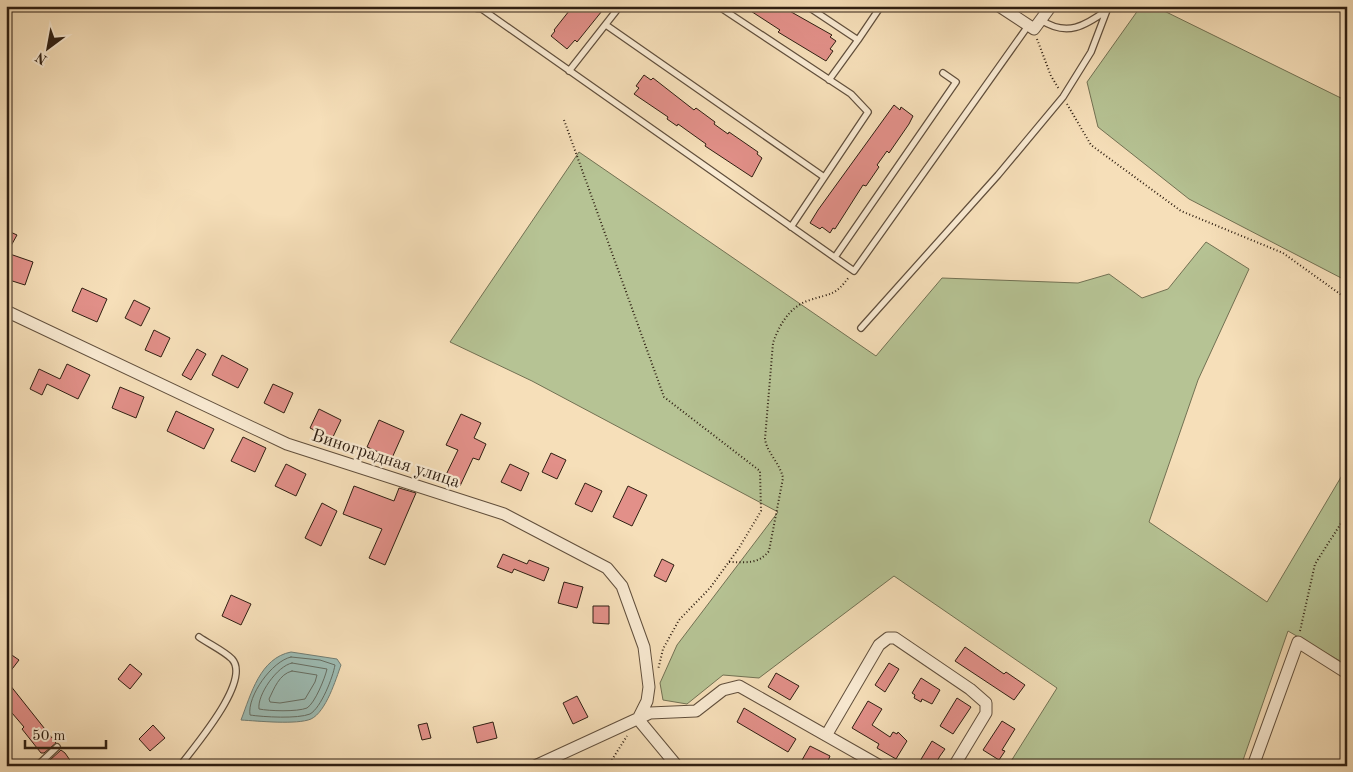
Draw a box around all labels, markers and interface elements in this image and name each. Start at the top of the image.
north arrow [22,22,72,72]
text: N [33,49,50,67]
street label: Виноградная улица [309,426,462,491]
scale bar [25,717,106,749]
text: 50 m [32,729,66,744]

